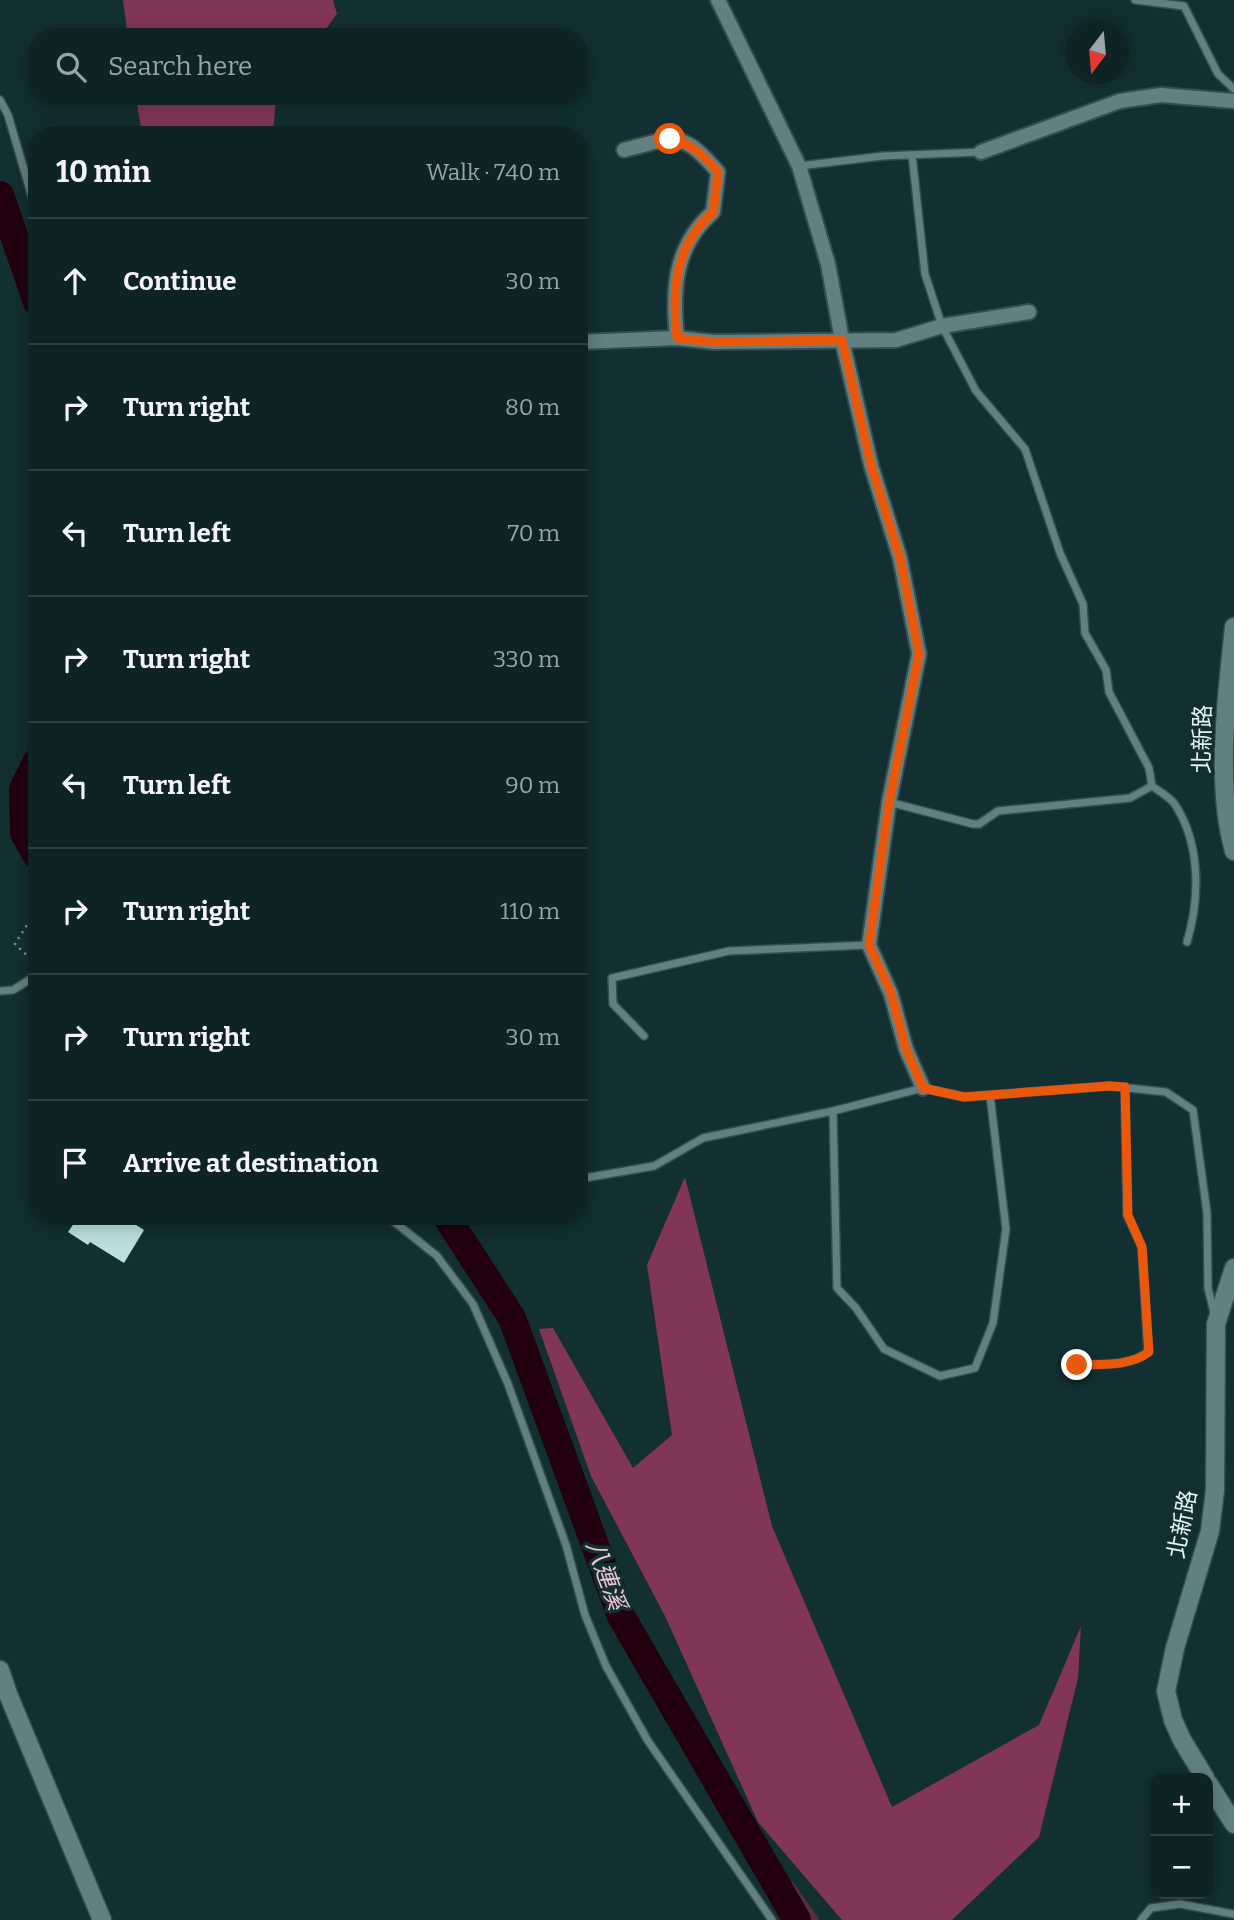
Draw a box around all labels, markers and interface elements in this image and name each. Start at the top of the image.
north arrow [1066,21,1129,84]
search box [28,28,588,105]
icon: search [52,48,90,86]
text: Search here [108,51,252,82]
route start [654,123,685,154]
text: 10 min [56,154,151,190]
text: Walk · 740 m [426,158,560,186]
icon: ahead [56,262,94,300]
text: Continue [123,266,237,297]
text: 30 m [506,267,560,295]
icon: right [56,388,94,426]
text: Turn right [123,392,250,423]
text: 80 m [505,393,560,421]
icon: left [56,514,94,552]
text: Turn left [123,518,231,549]
text: 70 m [508,519,560,547]
icon: right [56,640,94,678]
text: Turn right [123,644,250,675]
text: 330 m [493,645,560,673]
street label: 北新路 [1187,704,1217,774]
icon: left [56,766,94,804]
text: Turn left [123,770,231,801]
text: 90 m [505,771,560,799]
icon: right [56,892,94,930]
text: Turn right [123,896,250,927]
text: 110 m [500,897,560,925]
icon: right [56,1018,94,1056]
text: Turn right [123,1022,250,1053]
text: 30 m [506,1023,560,1051]
icon: arrive [56,1144,94,1182]
text: Arrive at destination [123,1148,378,1179]
route end [1061,1349,1092,1380]
street label: 北新路 [1162,1487,1202,1561]
water label: 八連溪 [581,1536,632,1616]
map controls [1150,1773,1213,1899]
button: + [1150,1773,1213,1836]
button: − [1150,1836,1213,1899]

